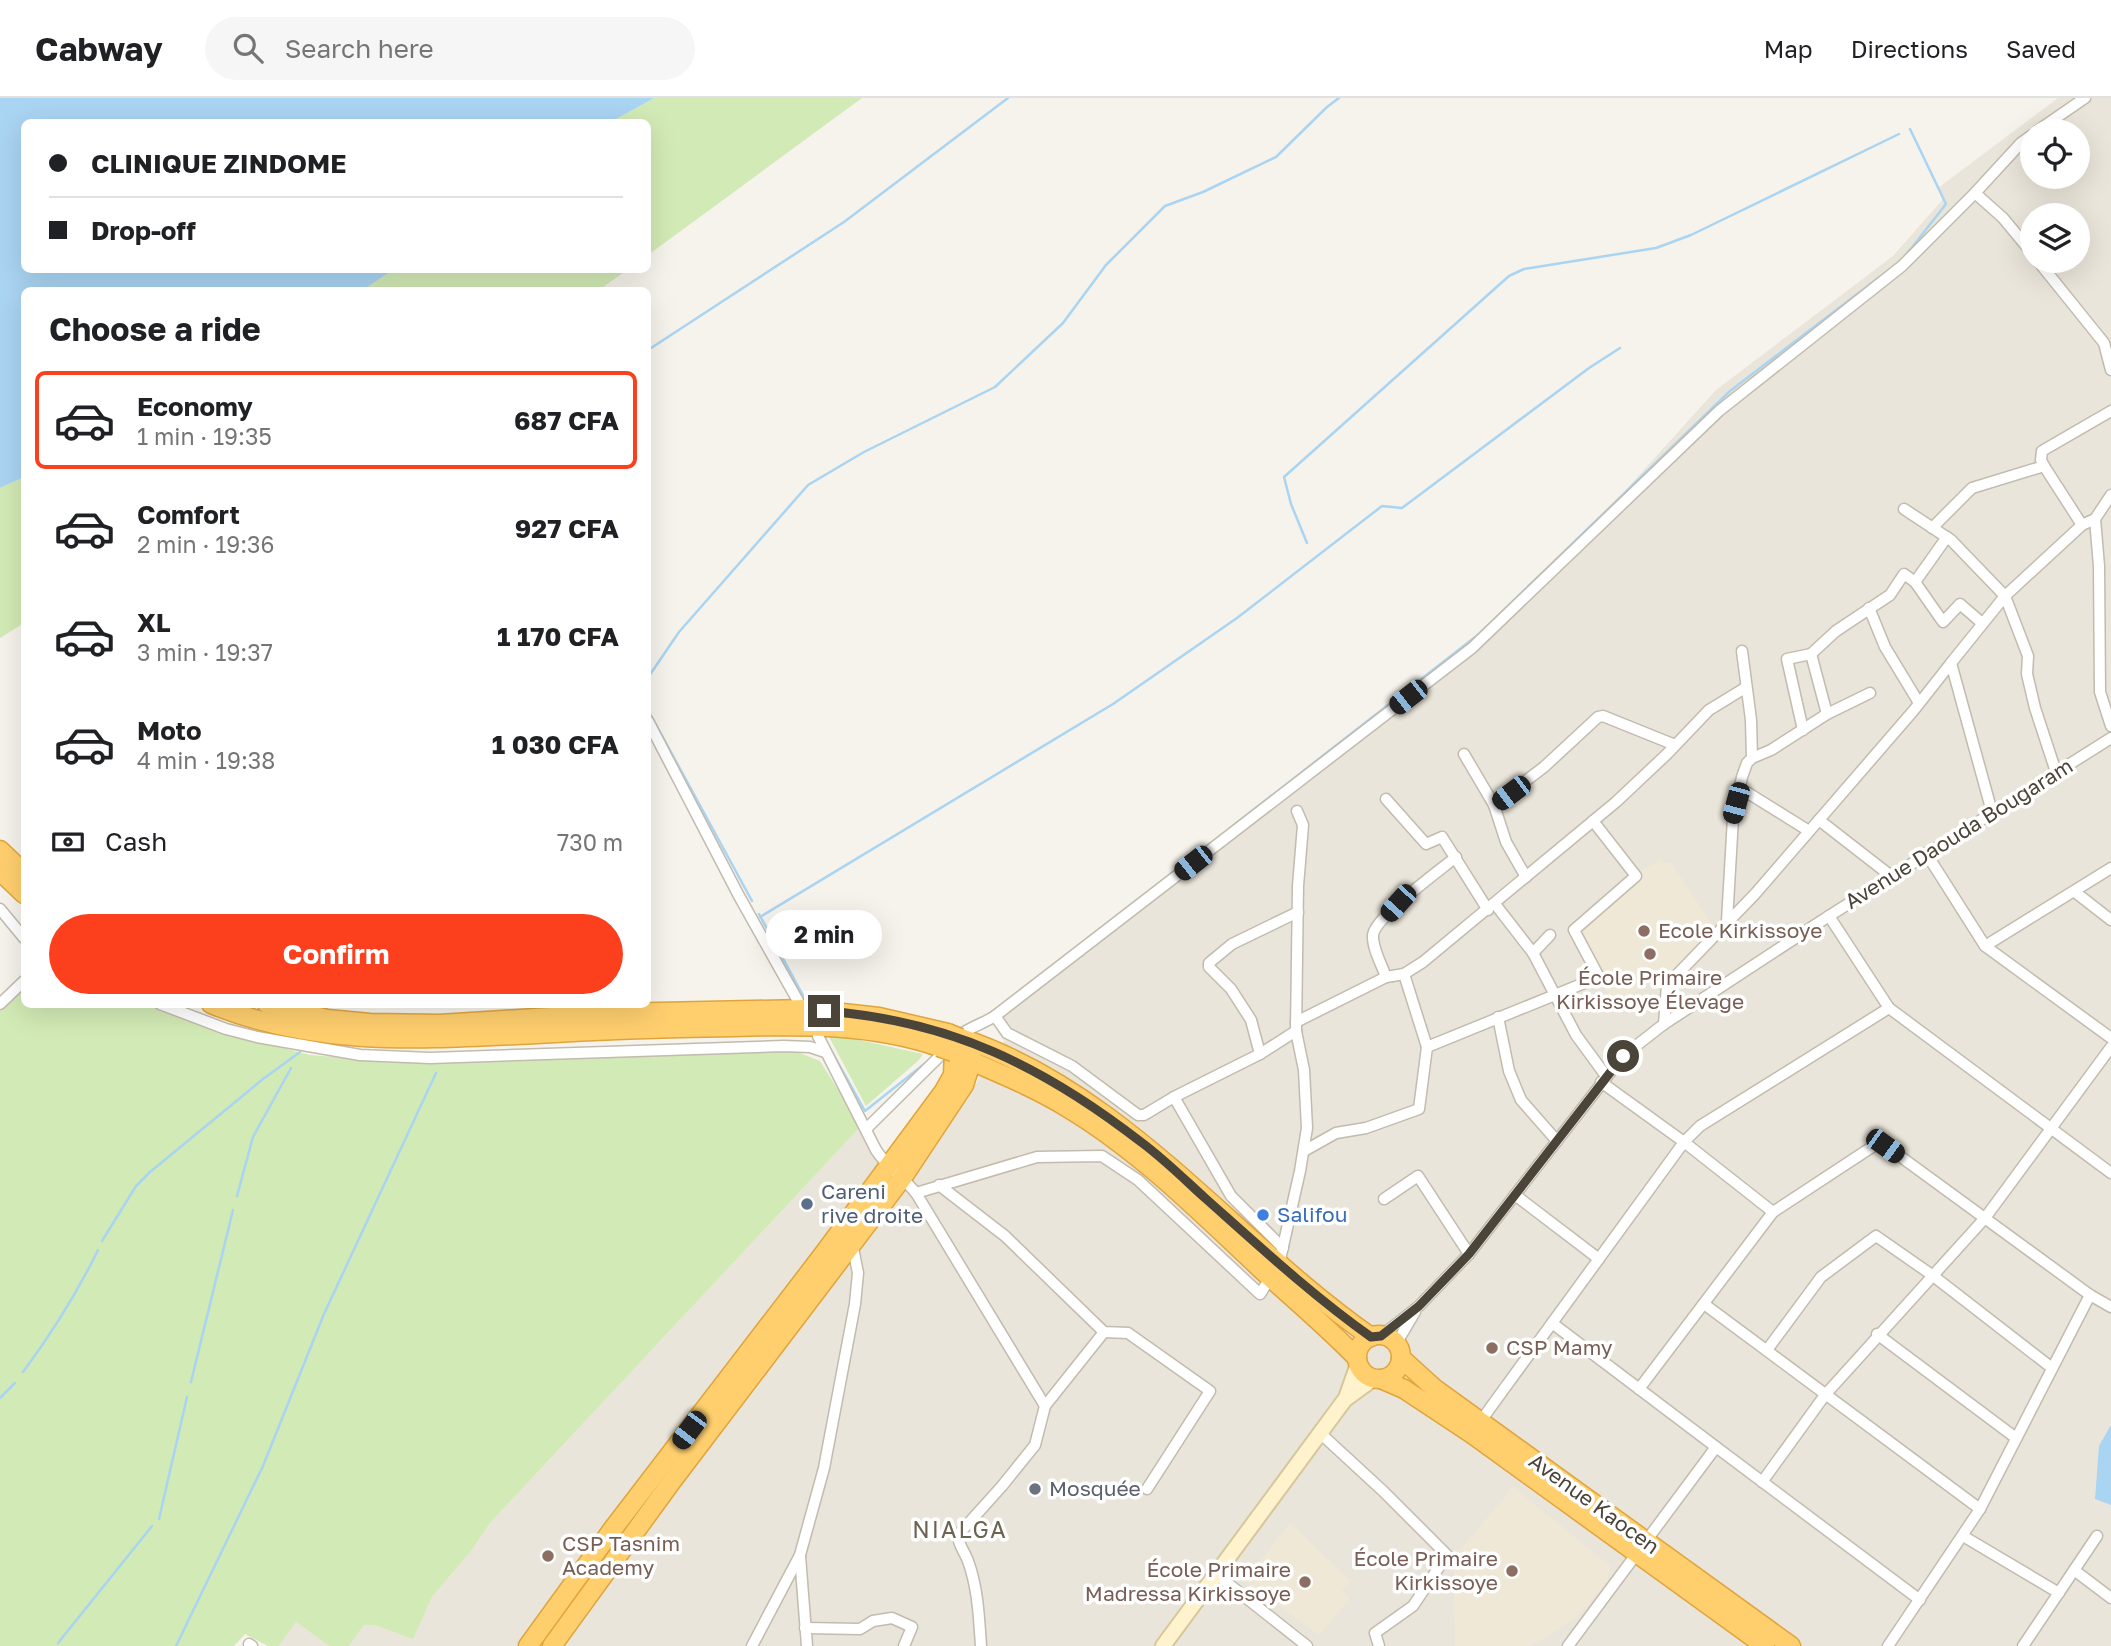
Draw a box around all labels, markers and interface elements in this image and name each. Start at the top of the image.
search box [205,17,695,80]
text: Cabway [35,29,163,68]
icon: search [229,29,267,67]
text: Search here [285,33,434,64]
text: Map [1764,34,1813,63]
text: Directions [1851,34,1968,63]
text: Saved [2006,34,2076,63]
map controls [2020,119,2090,273]
button: locate [2020,119,2090,189]
text: CLINIQUE ZINDOME [91,148,346,179]
button: layers [2020,203,2090,273]
text: Drop-off [91,215,196,246]
text: Choose a ride [49,310,261,348]
icon: car [53,389,116,452]
text: Economy [137,391,253,422]
text: 687 CFA [514,405,619,436]
text: 1 min · 19:35 [137,422,272,450]
icon: car [53,497,116,560]
text: Comfort [137,499,240,530]
text: 927 CFA [515,513,619,544]
text: 2 min · 19:36 [137,530,275,558]
icon: car [53,605,116,668]
text: XL [137,607,171,638]
text: 1 170 CFA [497,621,619,652]
text: 3 min · 19:37 [137,638,273,666]
car [1385,676,1432,718]
icon: car [53,713,116,776]
text: Moto [137,715,202,746]
text: 1 030 CFA [492,729,619,760]
text: 4 min · 19:38 [137,746,275,774]
street label: Avenue Daouda Bougaram [1840,752,2077,914]
car [1488,772,1535,814]
car [1721,780,1752,826]
icon: cash [49,823,87,861]
text: Cash [105,826,167,857]
text: 730 m [557,828,623,856]
car [1170,842,1217,884]
car [1377,880,1420,926]
callout: 2 min [766,909,882,958]
button: Confirm [49,914,623,994]
place label: Ecole Kirkissoye [1658,917,1822,943]
text: 2 min [794,920,854,948]
marker: Ecole Kirkissoye [1636,923,1652,939]
marker: École Primaire Kirkissoye Élevage [1642,946,1658,962]
place label: École Primaire Kirkissoye Élevage [1556,964,1744,1014]
route end [808,995,840,1027]
route start [1607,1040,1639,1072]
car [1862,1125,1909,1167]
place label: Careni rive droite [821,1178,923,1228]
marker: Careni rive droite [799,1196,815,1212]
place label: Salifou [1277,1201,1347,1227]
marker: Salifou [1255,1207,1271,1223]
place label: CSP Mamy [1506,1334,1613,1360]
marker: CSP Mamy [1484,1340,1500,1356]
car [668,1407,711,1453]
street label: Avenue Kaocen [1524,1447,1665,1559]
place label: Mosquée [1049,1475,1141,1501]
marker: Mosquée [1027,1481,1043,1497]
district label: NIALGA [912,1515,1008,1543]
place label: CSP Tasnim Academy [562,1530,680,1580]
place label: École Primaire Kirkissoye [1354,1545,1498,1595]
marker: CSP Tasnim Academy [540,1548,556,1564]
place label: École Primaire Madressa Kirkissoye [1085,1556,1291,1606]
marker: École Primaire Kirkissoye [1504,1563,1520,1579]
marker: École Primaire Madressa Kirkissoye [1297,1574,1313,1590]

